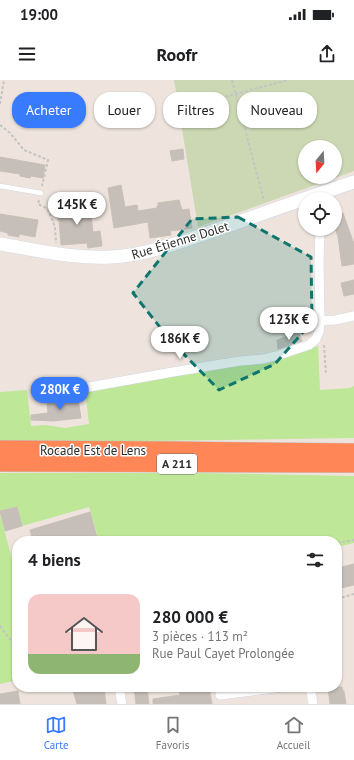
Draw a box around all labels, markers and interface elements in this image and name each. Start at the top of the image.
text: 19:00 [20,5,58,24]
icon: menu [16,43,38,65]
text: Roofr [156,43,198,66]
icon: share [316,43,338,65]
chip: Acheter [12,92,86,128]
chip: Louer [94,92,155,128]
chip: Filtres [163,92,229,128]
chip: Nouveau [237,92,317,128]
north arrow [298,140,342,184]
map controls [298,140,342,236]
pin: 145K € [44,192,110,226]
button: locate [298,192,342,236]
text: 145K € [57,196,97,213]
street label: Rue Étienne Dolet [129,217,231,263]
pin: 123K € [256,307,322,341]
text: 123K € [269,311,309,328]
pin: 186K € [147,326,213,360]
text: 186K € [160,330,200,347]
pin: 280K € [27,377,93,411]
text: 280K € [40,381,80,398]
street label: Rocade Est de Lens [40,442,146,459]
road number: A 211 [157,454,197,474]
text: 4 biens [28,549,81,571]
icon: filters [304,549,326,571]
text: 280 000 € [152,606,228,628]
icon: home [60,610,108,658]
text: 3 pièces · 113 m² [152,628,248,645]
text: Rue Paul Cayet Prolongée [152,645,294,662]
tab: Carte [44,714,68,752]
tab: Favoris [156,714,189,752]
tab: Accueil [277,714,310,752]

